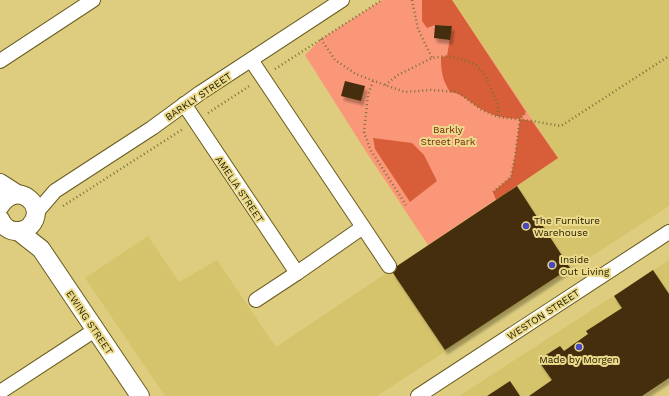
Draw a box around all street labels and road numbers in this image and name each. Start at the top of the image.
street label: BARKLY STREET [163,70,233,123]
street label: AMELIA STREET [213,154,266,225]
street label: WESTON STREET [505,287,581,342]
street label: EWING STREET [64,288,115,356]

